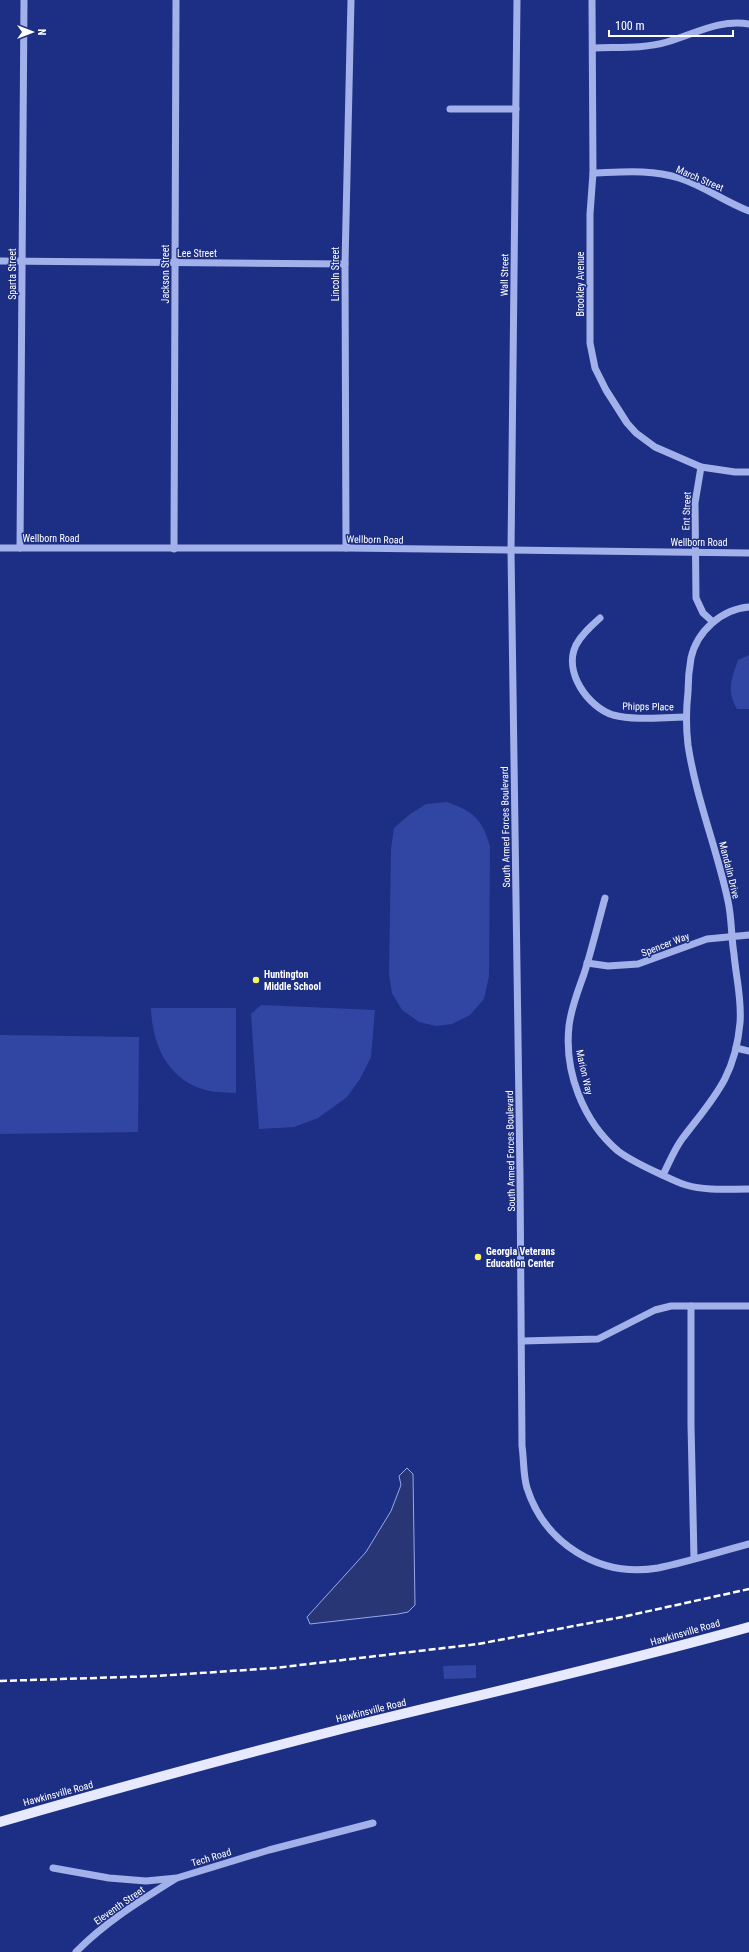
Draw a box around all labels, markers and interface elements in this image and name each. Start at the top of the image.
north arrow [12,12,52,52]
scale bar [609,12,733,38]
text: 100 m [615,19,645,33]
text: N [35,29,48,36]
street label: March Street [674,164,725,193]
street label: Jackson Street [160,245,171,303]
street label: Lincoln Street [330,247,341,301]
street label: Sparta Street [7,248,18,300]
street label: Lee Street [177,248,217,259]
street label: Brookley Avenue [575,251,586,317]
street label: Wall Street [499,254,510,296]
street label: Ent Street [680,492,693,530]
street label: Wellborn Road [23,533,80,544]
street label: Wellborn Road [346,534,404,545]
street label: Wellborn Road [671,537,728,548]
street label: Phipps Place [622,701,674,712]
street label: South Armed Forces Boulevard [499,766,512,888]
street label: Mandalin Drive [717,840,742,900]
street label: Spencer Way [640,930,691,959]
place label: Huntington Middle School [264,969,321,992]
marker: Huntington Middle School [251,975,261,985]
street label: Marion Way [574,1048,595,1096]
street label: South Armed Forces Boulevard [504,1090,517,1212]
place label: Georgia Veterans Education Center [486,1246,555,1269]
marker: Georgia Veterans Education Center [473,1252,483,1262]
street label: Hawkinsville Road [649,1617,721,1648]
street label: Hawkinsville Road [335,1696,407,1725]
street label: Hawkinsville Road [22,1779,94,1808]
street label: Tech Road [190,1846,233,1869]
street label: Eleventh Street [92,1884,147,1927]

